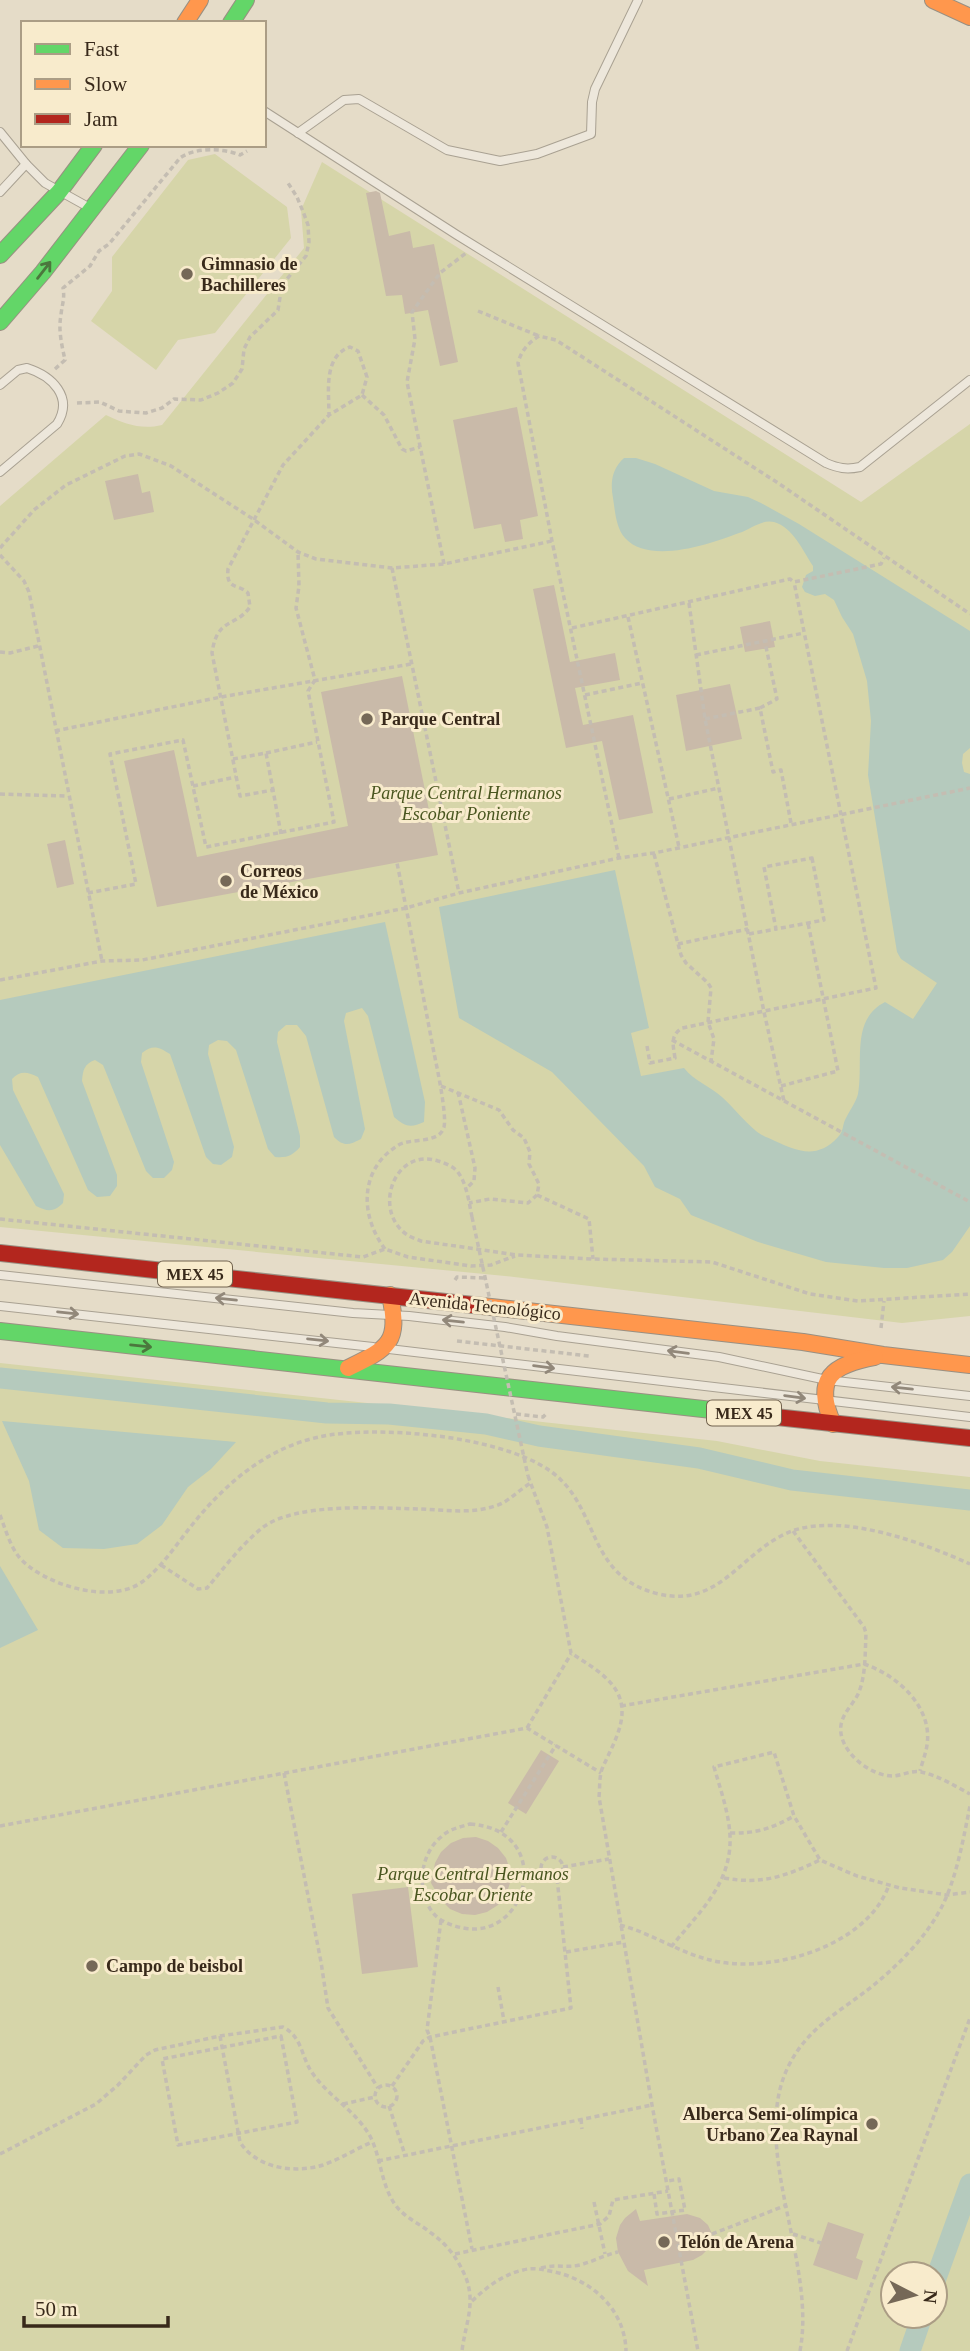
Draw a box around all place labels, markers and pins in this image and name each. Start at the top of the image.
place label: Gimnasio de Bachilleres [201,254,298,295]
marker: Gimnasio de Bachilleres [179,266,195,282]
place label: Parque Central [381,709,500,729]
marker: Parque Central [359,711,375,727]
place label: Correos de México [240,861,318,902]
marker: Correos de México [218,873,234,889]
place label: Campo de beisbol [106,1956,243,1976]
marker: Campo de beisbol [84,1958,100,1974]
place label: Alberca Semi-olímpica Urbano Zea Raynal [683,2104,858,2145]
marker: Alberca Semi-olímpica Urbano Zea Raynal [864,2116,880,2132]
place label: Telón de Arena [678,2232,794,2252]
marker: Telón de Arena [656,2234,672,2250]

